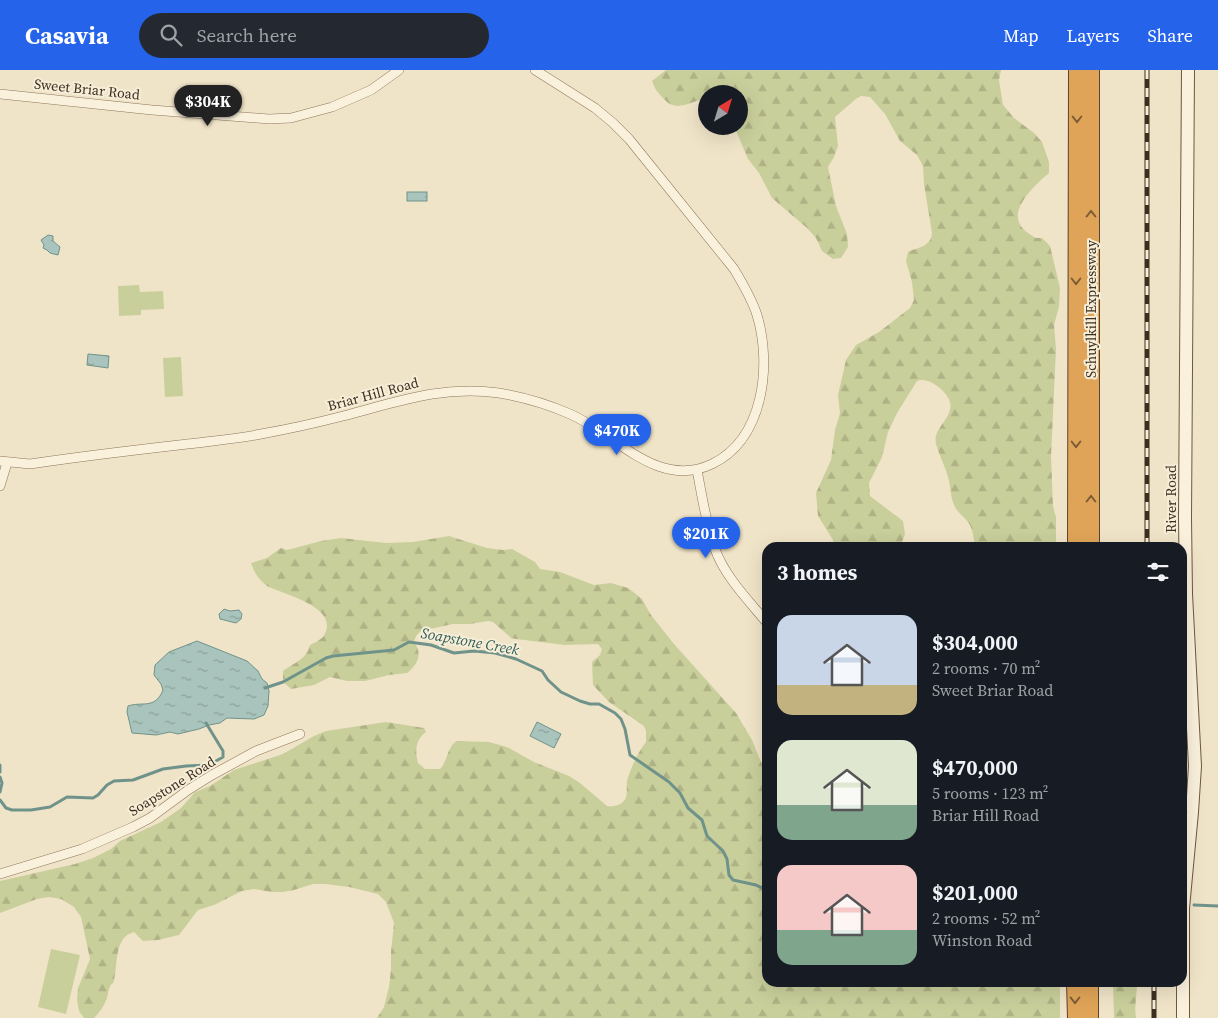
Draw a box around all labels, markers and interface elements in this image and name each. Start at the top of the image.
search box [139,13,489,58]
text: Casavia [25,19,109,52]
icon: search [157,21,185,49]
text: Search here [197,22,297,48]
text: Map [1003,23,1038,48]
text: Layers [1066,23,1119,48]
text: Share [1147,23,1193,48]
street label: Sweet Briar Road [33,74,141,105]
pin: $304K [173,85,243,127]
north arrow [698,85,748,135]
map controls [698,85,748,135]
text: $304K [185,90,231,112]
one-way arrow [1071,115,1082,123]
one-way arrow [1086,210,1096,218]
street label: Schuylkill Expressway [1081,239,1101,378]
one-way arrow [1071,278,1081,285]
street label: Briar Hill Road [325,372,421,416]
pin: $470K [582,414,652,456]
text: $470K [594,419,640,441]
one-way arrow [1071,440,1081,448]
street label: River Road [1161,465,1181,533]
one-way arrow [1086,495,1096,502]
pin: $201K [671,516,741,559]
text: $201K [683,522,729,544]
text: 3 homes [777,558,857,587]
icon: filters [1144,558,1172,586]
water label: Soapstone Creek [419,622,522,660]
text: $304,000 [932,628,1018,657]
icon: home [817,635,877,695]
text: 2 rooms · 70 m² [932,657,1040,679]
text: Sweet Briar Road [932,679,1053,701]
street label: Soapstone Road [125,751,219,821]
text: $470,000 [932,753,1018,782]
icon: home [817,760,877,820]
text: 5 rooms · 123 m² [932,782,1048,804]
text: Briar Hill Road [932,804,1039,826]
text: $201,000 [932,878,1018,907]
icon: home [817,885,877,945]
text: 2 rooms · 52 m² [932,907,1040,929]
text: Winston Road [932,929,1032,951]
one-way arrow [1070,997,1080,1005]

